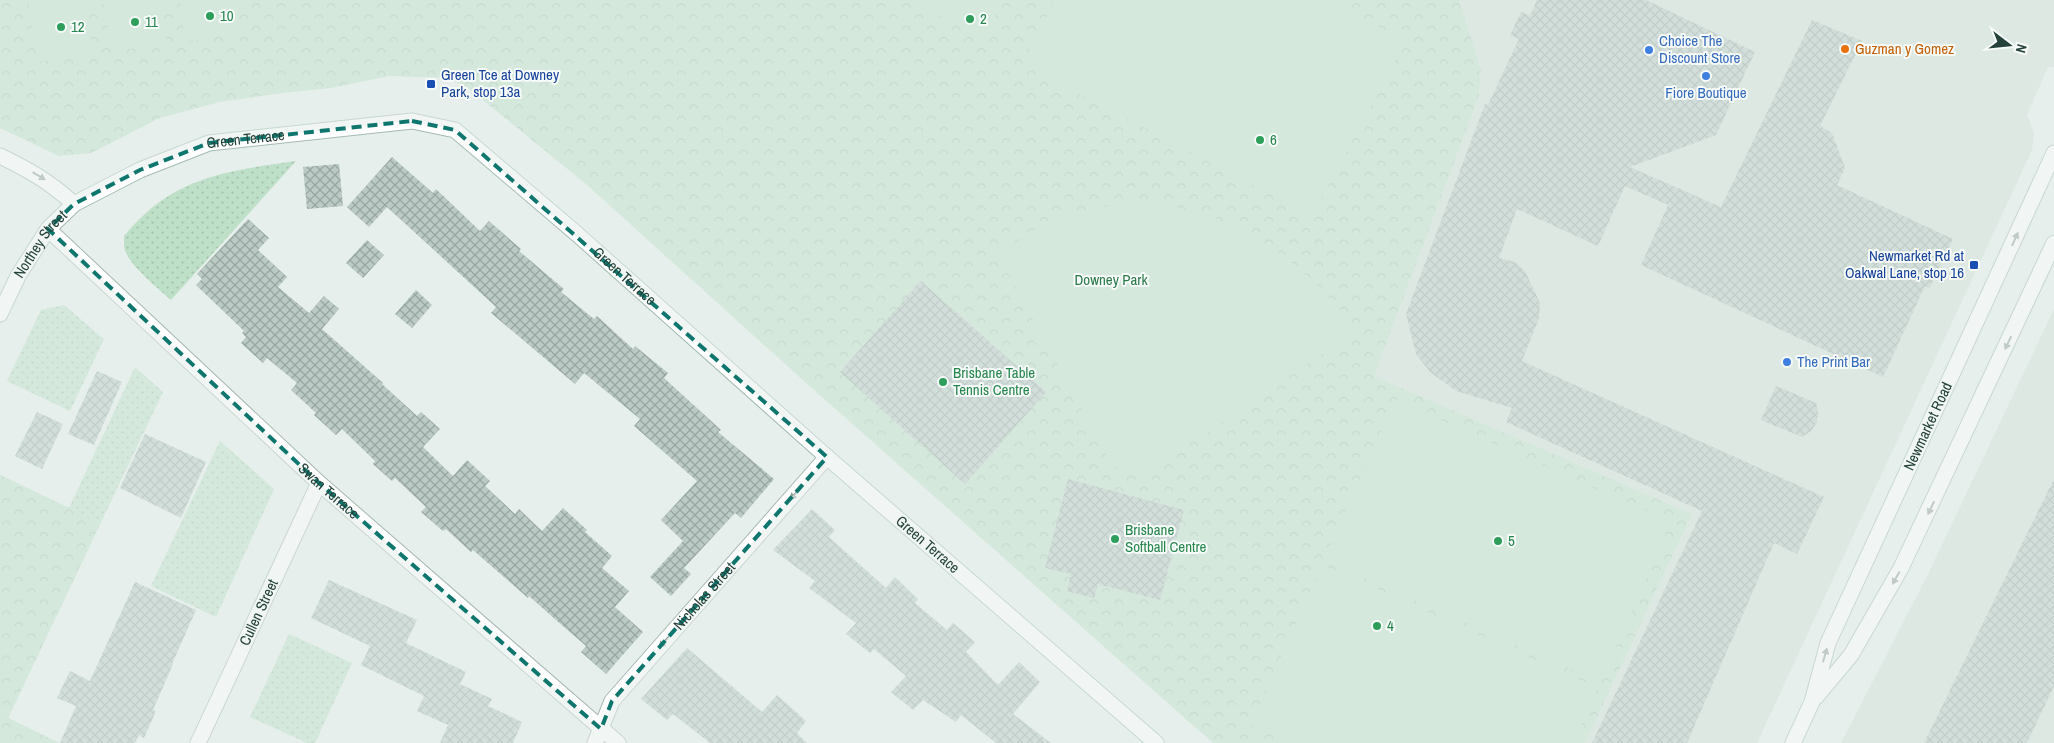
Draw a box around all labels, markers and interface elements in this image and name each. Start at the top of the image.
place label: 10 [220,5,234,26]
place label: 2 [980,8,987,29]
marker: 10 [204,10,216,22]
place label: 11 [145,11,158,32]
marker: 2 [964,13,976,25]
place label: 12 [71,16,85,37]
marker: 11 [129,16,141,28]
north arrow [1984,20,2034,70]
marker: 12 [55,21,67,33]
place label: Choice The Discount Store [1659,30,1741,68]
place label: Guzman y Gomez [1855,38,1954,59]
text: N [2012,42,2031,55]
marker: Guzman y Gomez [1839,43,1851,55]
marker: Choice The Discount Store [1643,44,1655,56]
place label: Green Tce at Downey Park, stop 13a [441,64,560,102]
marker: Fiore Boutique [1700,70,1712,82]
marker: Green Tce at Downey Park, stop 13a [425,78,437,90]
place label: Fiore Boutique [1665,82,1747,103]
street label: Green Terrace [205,124,286,153]
place label: 6 [1270,129,1277,150]
marker: 6 [1254,134,1266,146]
one-way arrow [33,172,46,181]
street label: Northey Street [8,205,72,282]
one-way arrow [2012,232,2020,246]
street label: Green Terrace [588,242,661,310]
place label: Newmarket Rd at Oakwal Lane, stop 16 [1845,245,1965,283]
marker: Newmarket Rd at Oakwal Lane, stop 16 [1968,259,1980,271]
park label: Downey Park [1074,269,1148,290]
one-way arrow [2004,336,2012,350]
place label: The Print Bar [1797,351,1870,372]
marker: The Print Bar [1781,356,1793,368]
place label: Brisbane Table Tennis Centre [953,362,1035,400]
marker: Brisbane Table Tennis Centre [937,376,949,388]
street label: Newmarket Road [1898,378,1957,474]
street label: Swan Terrace [294,458,364,524]
one-way arrow [790,488,801,500]
one-way arrow [1927,501,1935,515]
street label: Green Terrace [891,510,965,578]
place label: Brisbane Softball Centre [1125,519,1207,557]
place label: 5 [1508,530,1515,551]
marker: Brisbane Softball Centre [1109,533,1121,545]
marker: 5 [1492,535,1504,547]
street label: Nicholas Street [668,557,740,634]
one-way arrow [1892,571,1900,585]
street label: Cullen Street [234,575,283,649]
place label: 4 [1387,615,1394,636]
marker: 4 [1371,620,1383,632]
one-way arrow [658,636,670,648]
one-way arrow [1821,648,1829,663]

